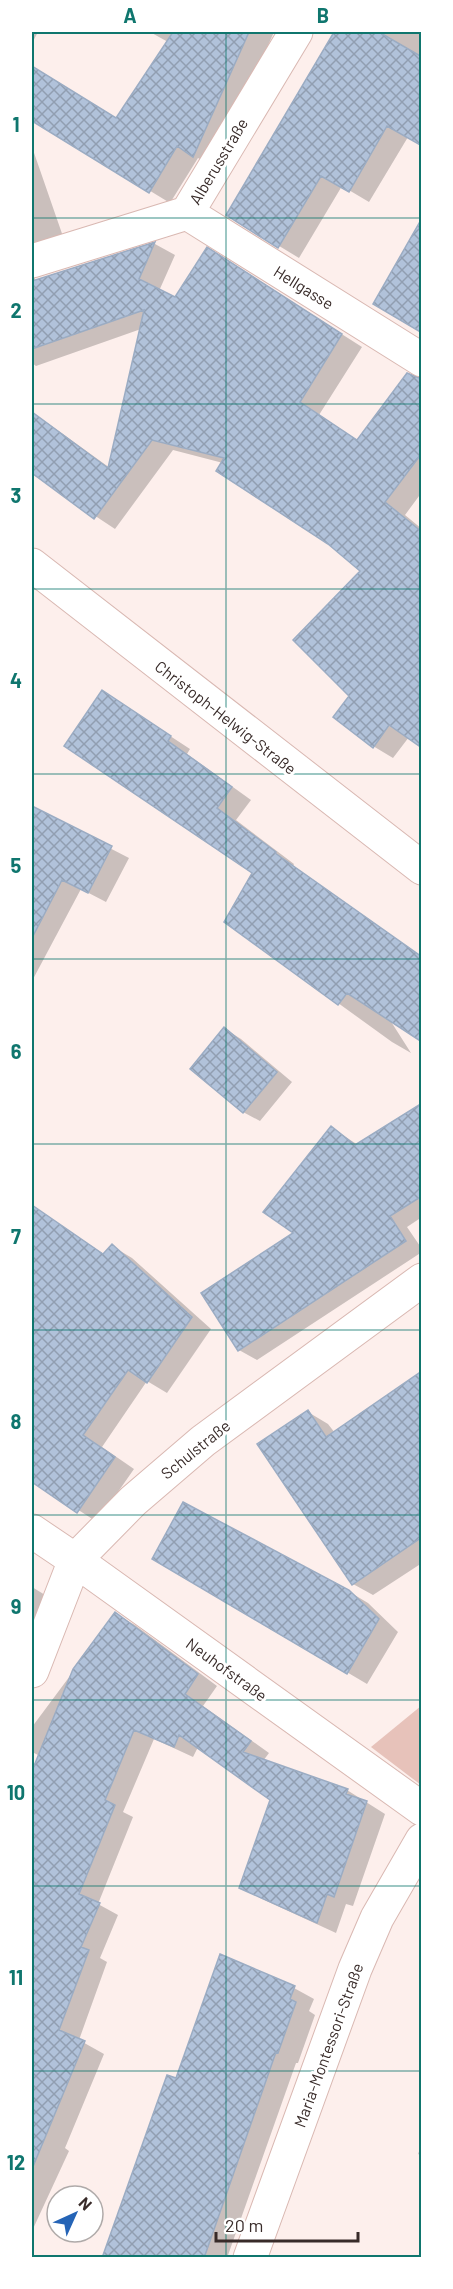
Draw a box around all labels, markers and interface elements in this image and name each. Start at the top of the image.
text: A [123,3,137,27]
text: B [317,3,329,27]
text: 1 [12,112,20,136]
street label: Alberusstraße [185,114,251,208]
street label: Hellgasse [271,261,337,313]
text: 2 [10,298,22,322]
text: 3 [11,483,21,507]
street label: Christoph-Helwig-Straße [152,656,300,778]
text: 4 [10,668,22,692]
text: 5 [11,853,22,877]
text: 6 [11,1039,22,1063]
text: 7 [11,1224,21,1248]
text: 8 [11,1409,22,1433]
street label: Schulstraße [157,1415,233,1483]
text: 9 [11,1594,21,1618]
street label: Neuhofstraße [183,1633,271,1705]
text: 10 [7,1780,25,1804]
street label: Maria-Montessori-Straße [289,1960,367,2130]
text: 11 [9,1965,23,1989]
text: 12 [7,2150,25,2174]
north arrow [45,2184,105,2244]
text: N [75,2193,96,2214]
scale bar [216,2205,358,2243]
text: 20 m [225,2214,263,2236]

